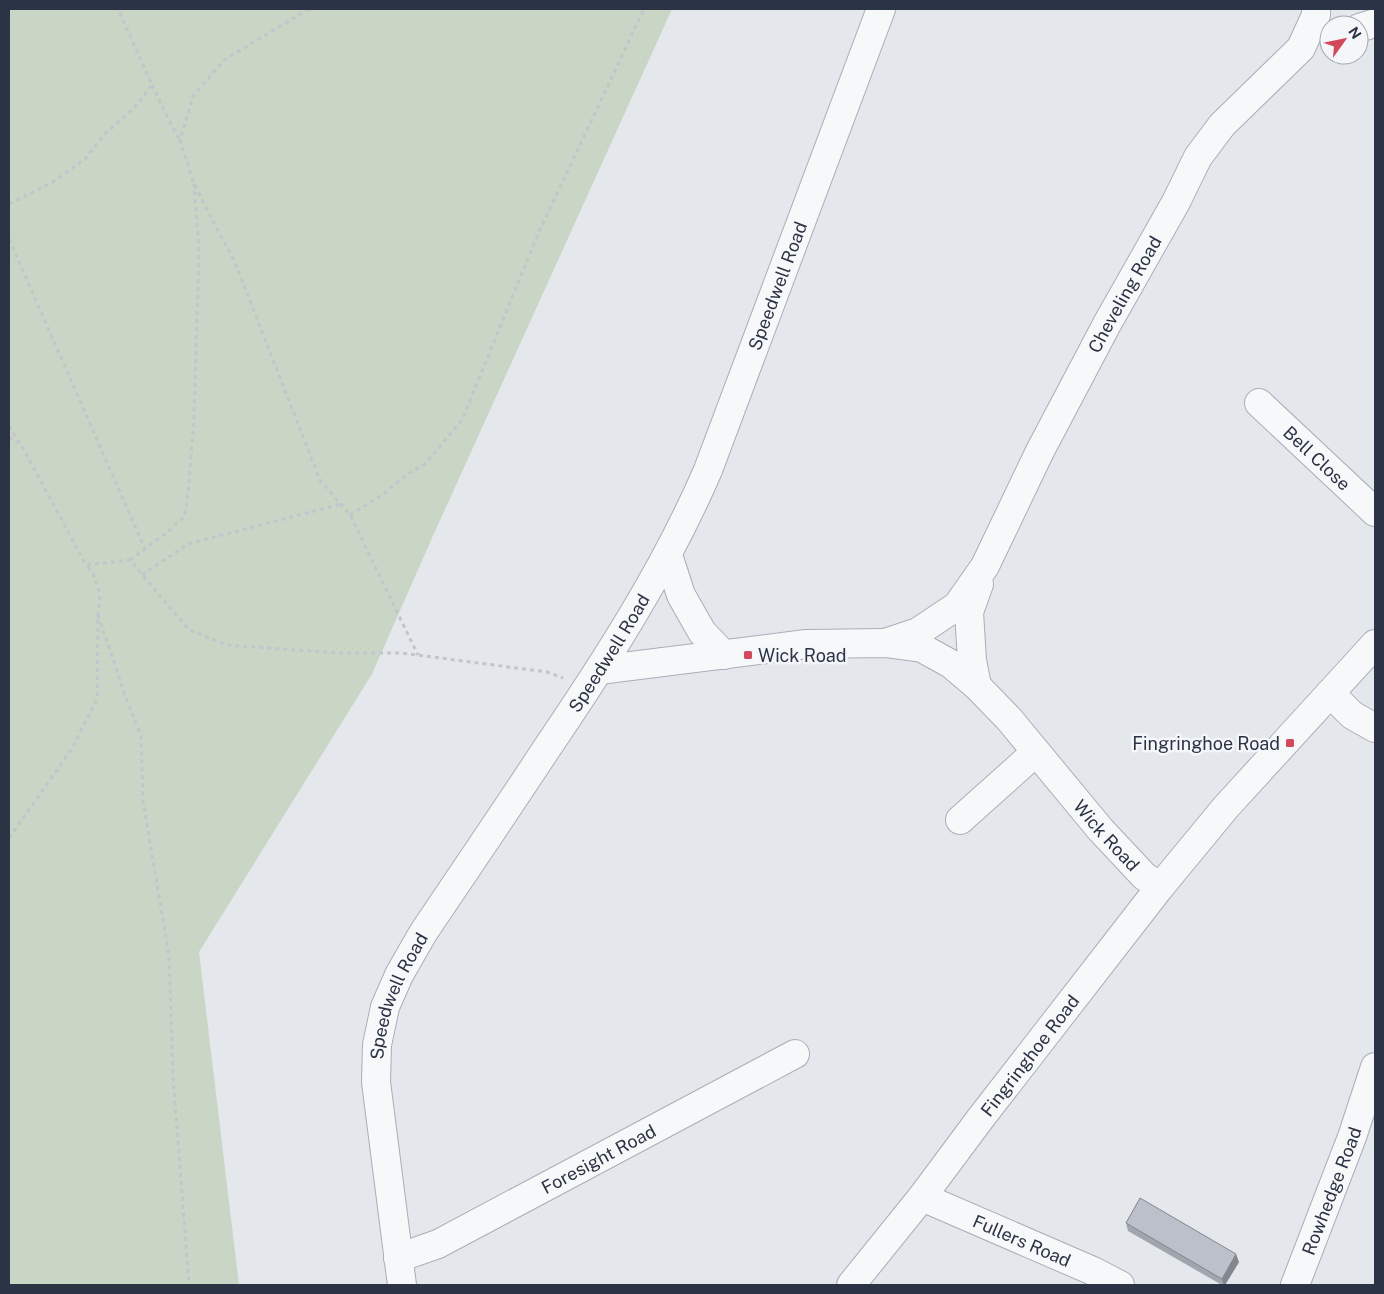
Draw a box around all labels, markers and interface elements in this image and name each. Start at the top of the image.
north arrow [1319,15,1369,65]
text: N [1345,24,1365,42]
street label: Speedwell Road [743,219,811,353]
street label: Cheveling Road [1083,232,1165,356]
street label: Bell Close [1279,421,1355,494]
street label: Speedwell Road [564,590,654,716]
place label: Wick Road [758,645,846,666]
marker: Wick Road [742,649,754,661]
place label: Fingringhoe Road [1132,733,1280,754]
marker: Fingringhoe Road [1284,737,1296,749]
street label: Wick Road [1070,795,1144,875]
street label: Speedwell Road [366,929,432,1060]
street label: Fingringhoe Road [976,990,1083,1120]
street label: Foresight Road [538,1120,659,1198]
street label: Rowhedge Road [1297,1124,1365,1258]
street label: Fullers Road [970,1210,1074,1271]

